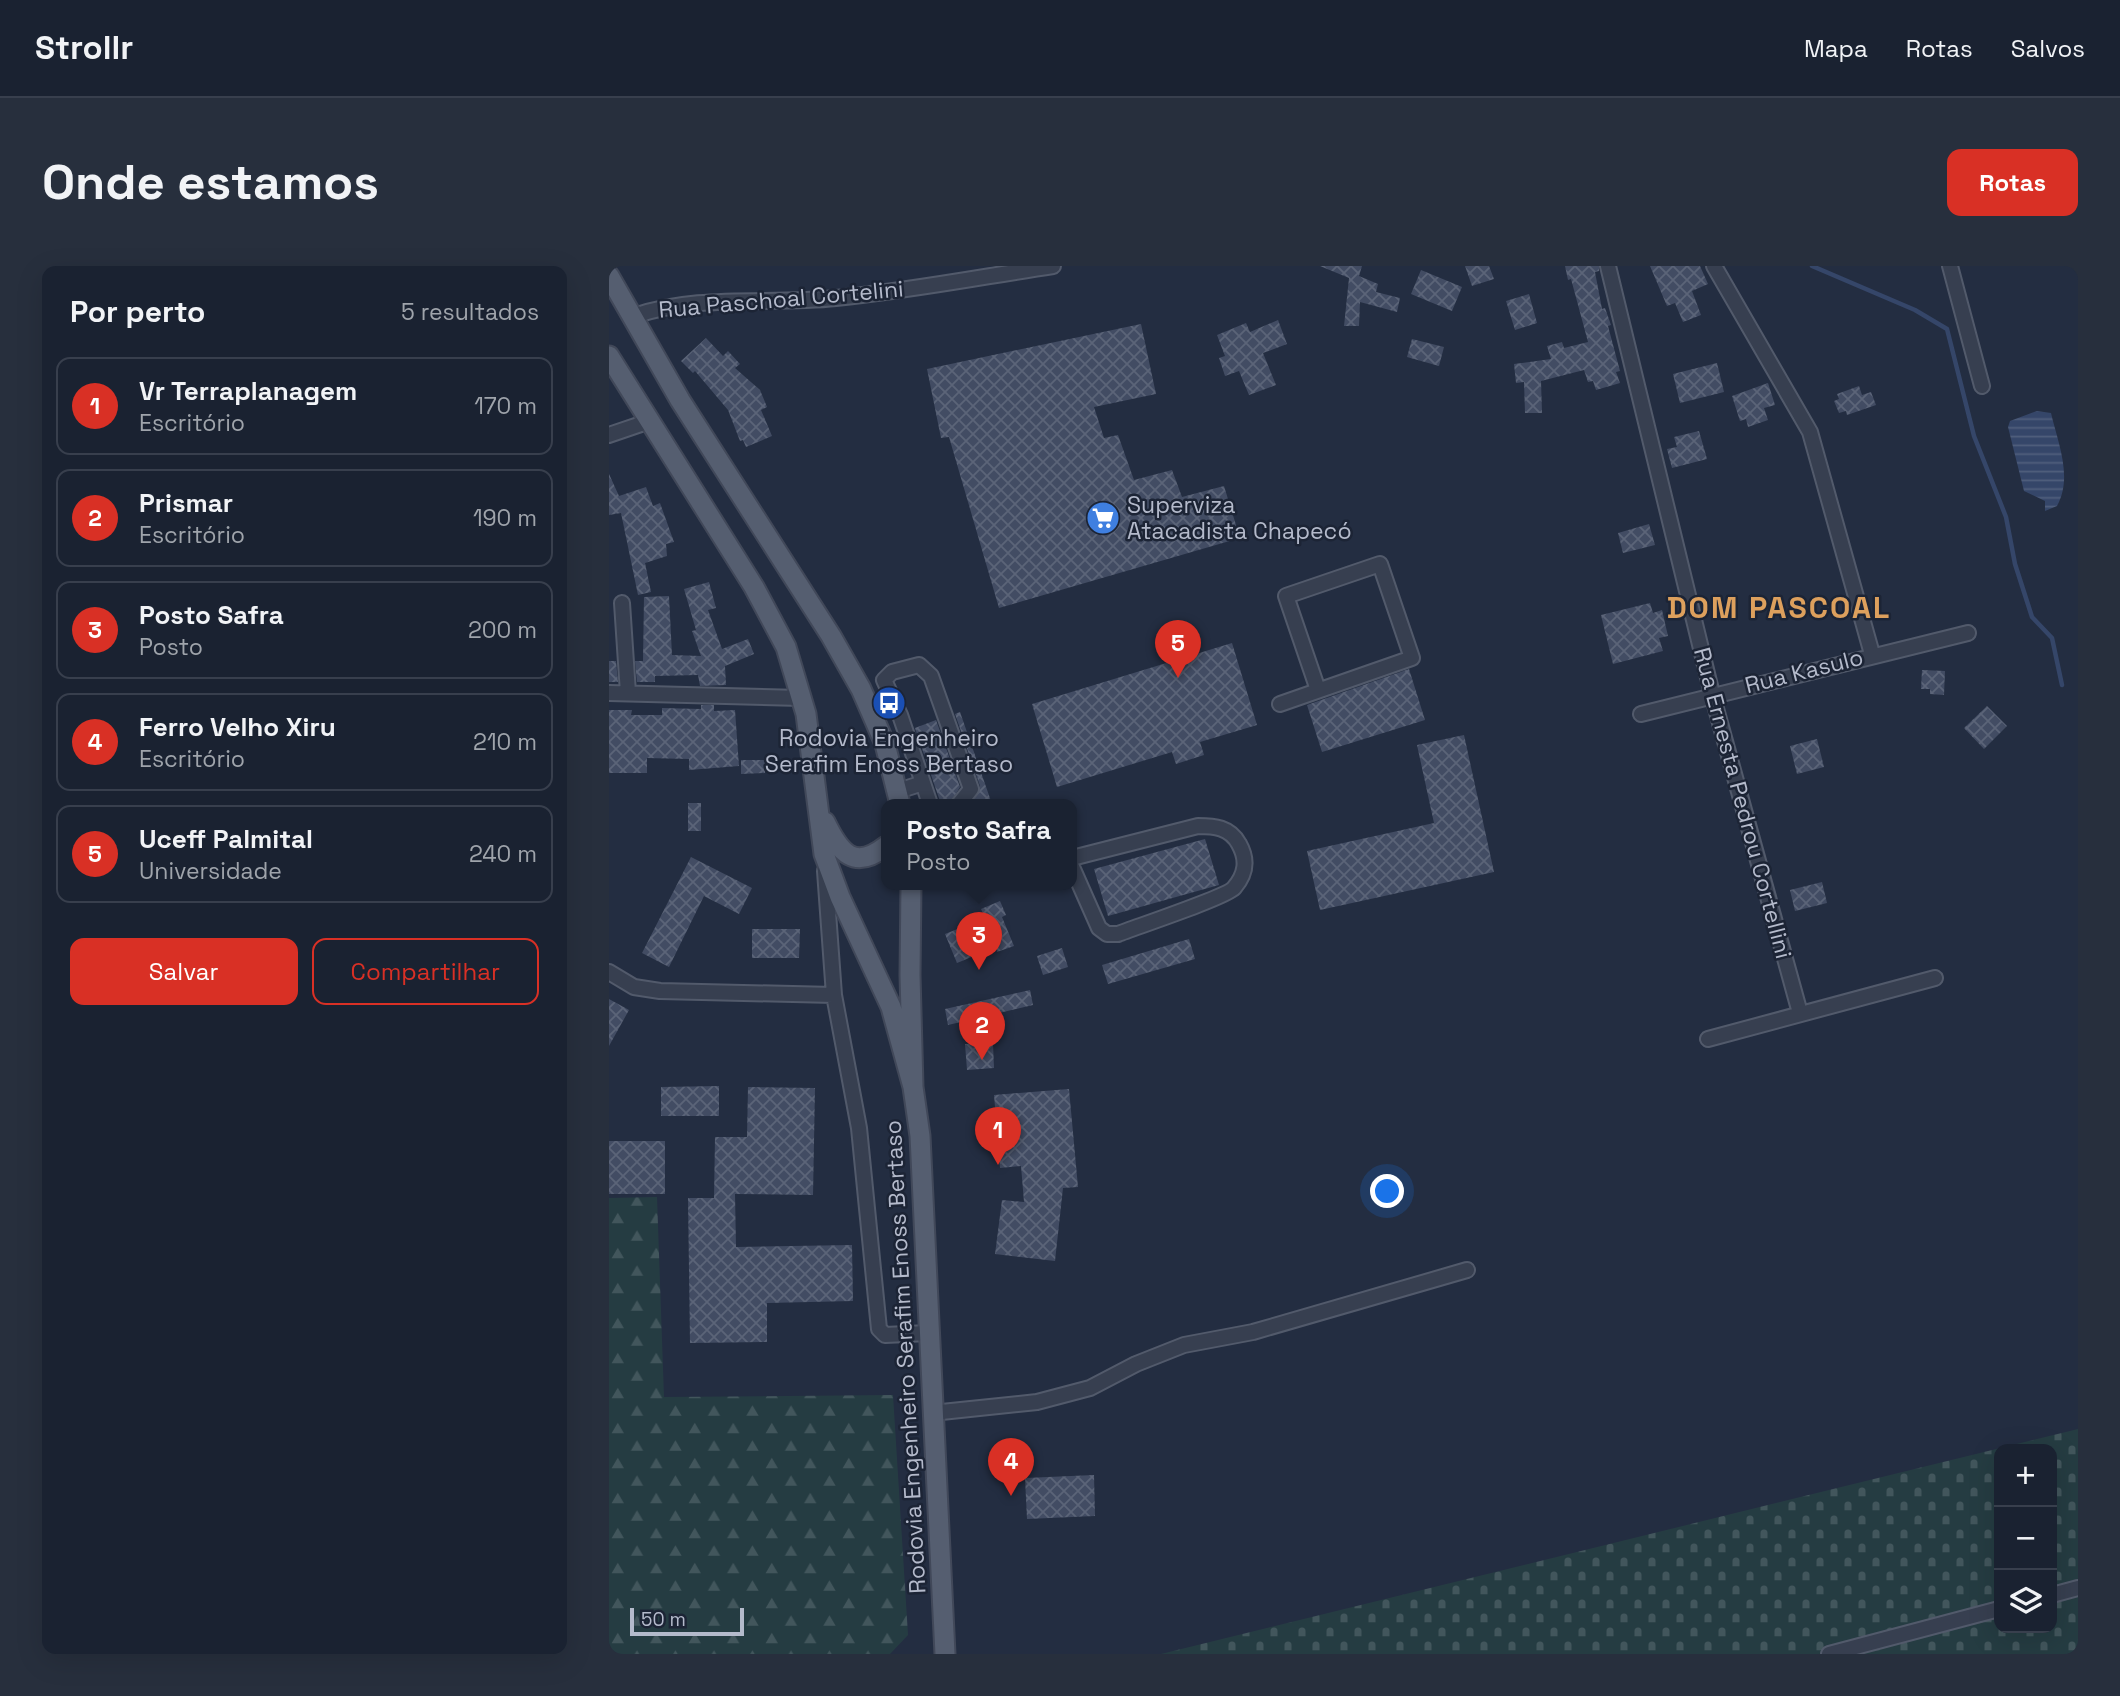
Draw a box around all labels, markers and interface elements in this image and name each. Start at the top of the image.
text: Strollr [35,27,133,69]
text: Mapa [1804,33,1868,64]
text: Rotas [1906,33,1973,64]
text: Salvos [2011,33,2085,64]
button: Rotas [1947,149,2078,216]
text: Onde estamos [42,151,379,213]
street label: Rua Paschoal Cortelini [657,273,905,325]
text: Por perto [70,292,205,331]
text: 5 resultados [401,297,539,327]
text: Vr Terraplanagem [139,374,357,408]
text: 1 [90,391,100,421]
text: 170 m [474,391,537,421]
text: Escritório [139,408,245,438]
text: Prismar [139,486,233,520]
place label: Superviza Atacadista Chapecó [1127,490,1352,546]
supermarket icon: Superviza Atacadista Chapecó [1084,499,1122,537]
text: 2 [88,503,102,533]
text: 190 m [473,503,537,533]
text: Escritório [139,520,245,550]
district label: DOM PASCOAL [1667,588,1891,627]
text: Posto Safra [139,598,284,632]
text: 3 [88,615,102,645]
text: 200 m [468,615,537,645]
pin: 5 [1155,620,1201,678]
text: Posto [139,632,203,662]
street label: Rua Kasulo [1742,642,1866,700]
street label: Rua Ernesta Pedrou Cortellini [1687,644,1799,962]
bus stop icon: Rodovia Engenheiro Serafim Enoss Bertaso [870,684,908,722]
text: Ferro Velho Xiru [139,710,336,744]
place label: Rodovia Engenheiro Serafim Enoss Bertaso [765,723,1013,779]
text: 4 [88,727,102,757]
text: 210 m [473,727,537,757]
text: Escritório [139,744,245,774]
popup [881,799,1077,890]
text: Posto Safra [907,813,1051,847]
text: Uceff Palmital [139,822,313,856]
text: 5 [88,839,102,869]
text: 240 m [469,839,537,869]
text: Posto [907,847,971,877]
text: Universidade [139,856,282,886]
pin: 3 [956,912,1002,970]
button: Salvar [70,938,298,1005]
button: Compartilhar [312,938,539,1005]
pin: 2 [959,1002,1005,1060]
pin: 1 [975,1107,1021,1165]
street label: Rodovia Engenheiro Serafim Enoss Bertaso [878,1120,932,1594]
your location [1370,1174,1404,1208]
pin: 4 [988,1438,1034,1496]
map controls [1994,1444,2057,1633]
button: + [1994,1444,2057,1507]
button: − [1994,1507,2057,1570]
button: layers [1994,1570,2057,1633]
scale bar [630,1605,744,1637]
text: 50 m [641,1607,686,1632]

